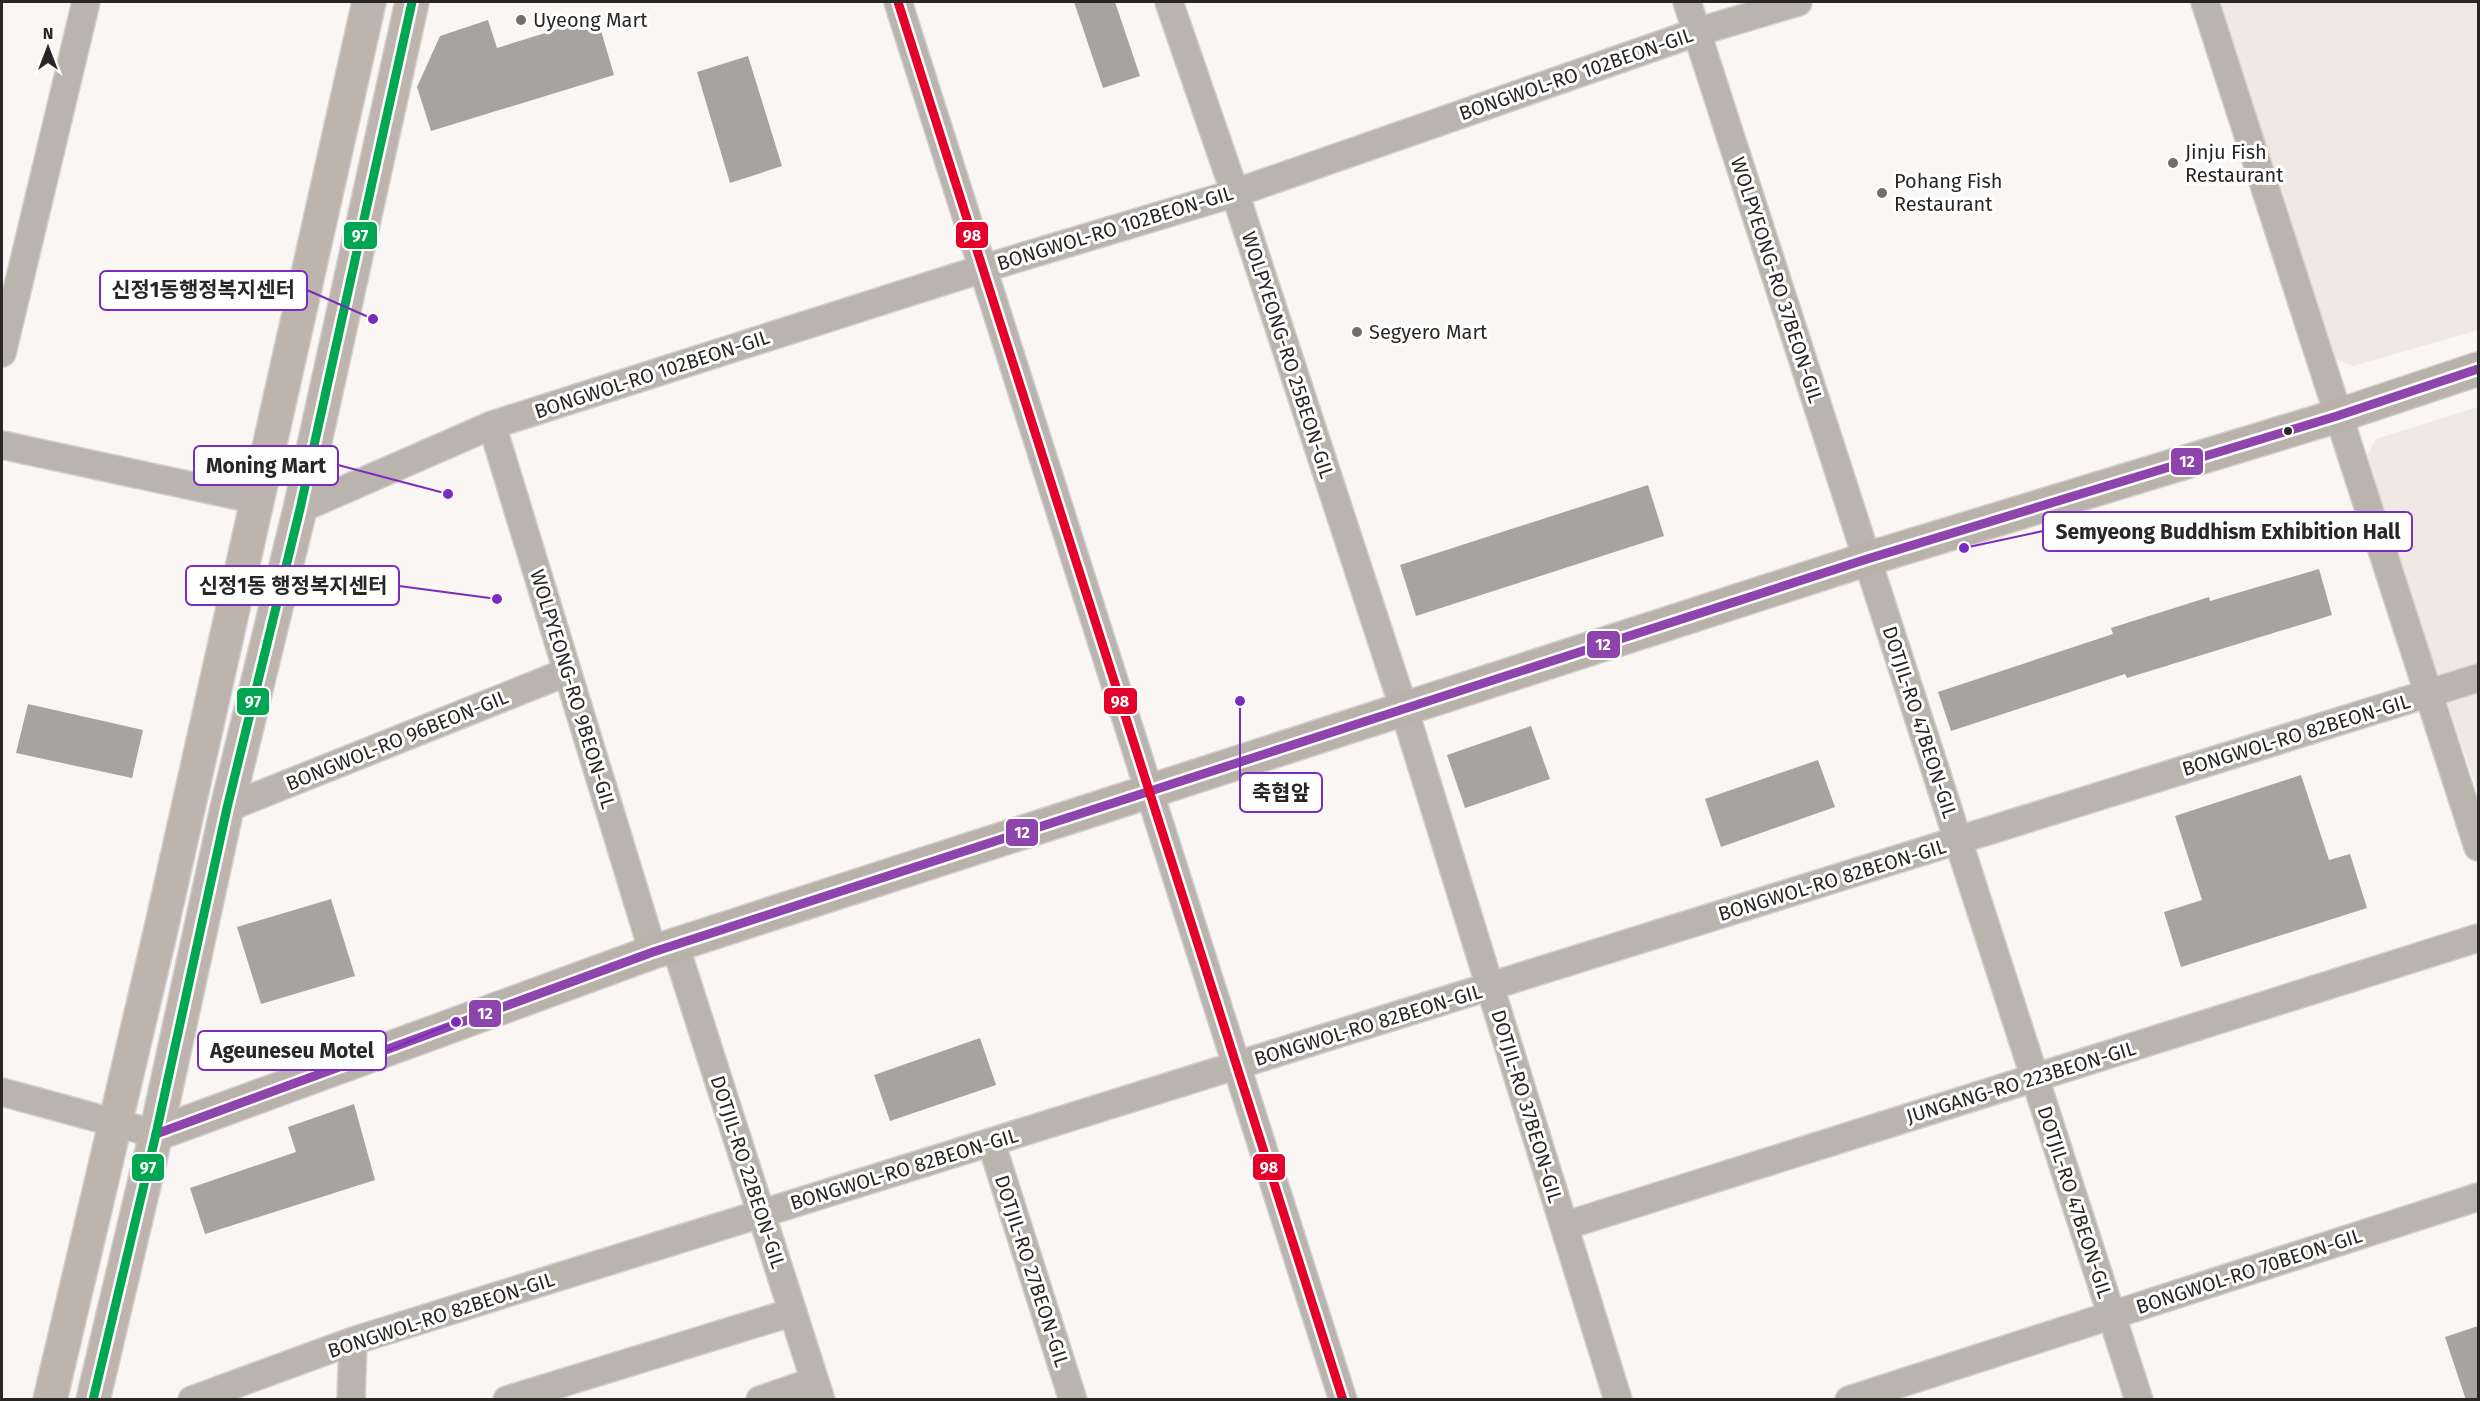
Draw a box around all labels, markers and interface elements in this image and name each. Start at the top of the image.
place label: Uyeong Mart [533,8,648,32]
marker: Uyeong Mart [514,13,528,27]
north arrow [18,18,78,78]
street label: BONGWOL-RO 102BEON-GIL [1456,23,1696,125]
text: N [43,24,53,43]
place label: Jinju Fish Restaurant [2185,140,2284,187]
street label: WOLPYEONG-RO 37BEON-GIL [1726,154,1828,406]
marker: Jinju Fish Restaurant [2166,156,2180,170]
place label: Pohang Fish Restaurant [1894,169,2003,216]
street label: BONGWOL-RO 102BEON-GIL [994,181,1236,275]
marker: Pohang Fish Restaurant [1875,186,1889,200]
line badge: 97 [343,221,378,250]
line badge: 98 [955,221,989,249]
text: 97 [352,226,369,245]
text: 98 [963,226,981,245]
street label: WOLPYEONG-RO 25BEON-GIL [1237,228,1339,482]
callout: 신정1동행정복지센터 [100,271,307,310]
text: 신정1동행정복지센터 [111,277,295,303]
place label: Segyero Mart [1369,320,1488,344]
street label: BONGWOL-RO 102BEON-GIL [531,325,773,423]
marker: Segyero Mart [1350,325,1364,339]
unlabelled marker [2282,425,2294,437]
callout: Moning Mart [194,446,338,485]
line badge: 12 [2170,447,2204,476]
text: 12 [2179,452,2195,471]
text: Moning Mart [206,453,327,479]
callout: Semyeong Buddhism Exhibition Hall [2043,512,2412,551]
text: Semyeong Buddhism Exhibition Hall [2056,519,2401,545]
callout: 신정1동 행정복지센터 [186,566,399,605]
street label: WOLPYEONG-RO 9BEON-GIL [525,566,621,812]
text: 신정1동 행정복지센터 [199,573,387,599]
street label: DOTJIL-RO 47BEON-GIL [1878,623,1962,821]
line badge: 12 [1586,630,1621,659]
text: 12 [1595,635,1611,654]
street label: BONGWOL-RO 96BEON-GIL [282,684,512,796]
line badge: 97 [236,687,270,716]
line badge: 98 [1103,687,1138,715]
street label: BONGWOL-RO 82BEON-GIL [2179,689,2413,781]
text: 97 [245,692,262,711]
text: 98 [1111,692,1129,711]
callout: 축협앞 [1240,773,1322,812]
text: 축협앞 [1252,780,1310,806]
line badge: 12 [1005,818,1039,847]
text: 12 [1014,823,1030,842]
street label: BONGWOL-RO 82BEON-GIL [1715,834,1949,926]
street label: BONGWOL-RO 82BEON-GIL [1251,979,1485,1071]
line badge: 12 [468,999,502,1028]
text: 12 [477,1004,493,1023]
street label: DOTJIL-RO 37BEON-GIL [1486,1007,1568,1205]
callout: Ageuneseu Motel [198,1031,386,1070]
street label: JUNGANG-RO 223BEON-GIL [1903,1036,2139,1128]
text: Ageuneseu Motel [209,1038,375,1064]
street label: DOTJIL-RO 22BEON-GIL [705,1072,791,1272]
street label: DOTJIL-RO 47BEON-GIL [2033,1103,2117,1301]
street label: BONGWOL-RO 82BEON-GIL [787,1123,1021,1215]
line badge: 97 [131,1153,165,1182]
line badge: 98 [1252,1153,1286,1181]
text: 97 [140,1158,157,1177]
text: 98 [1260,1158,1278,1177]
street label: DOTJIL-RO 27BEON-GIL [990,1172,1074,1370]
street label: BONGWOL-RO 70BEON-GIL [2133,1223,2365,1319]
street label: BONGWOL-RO 82BEON-GIL [325,1267,557,1363]

